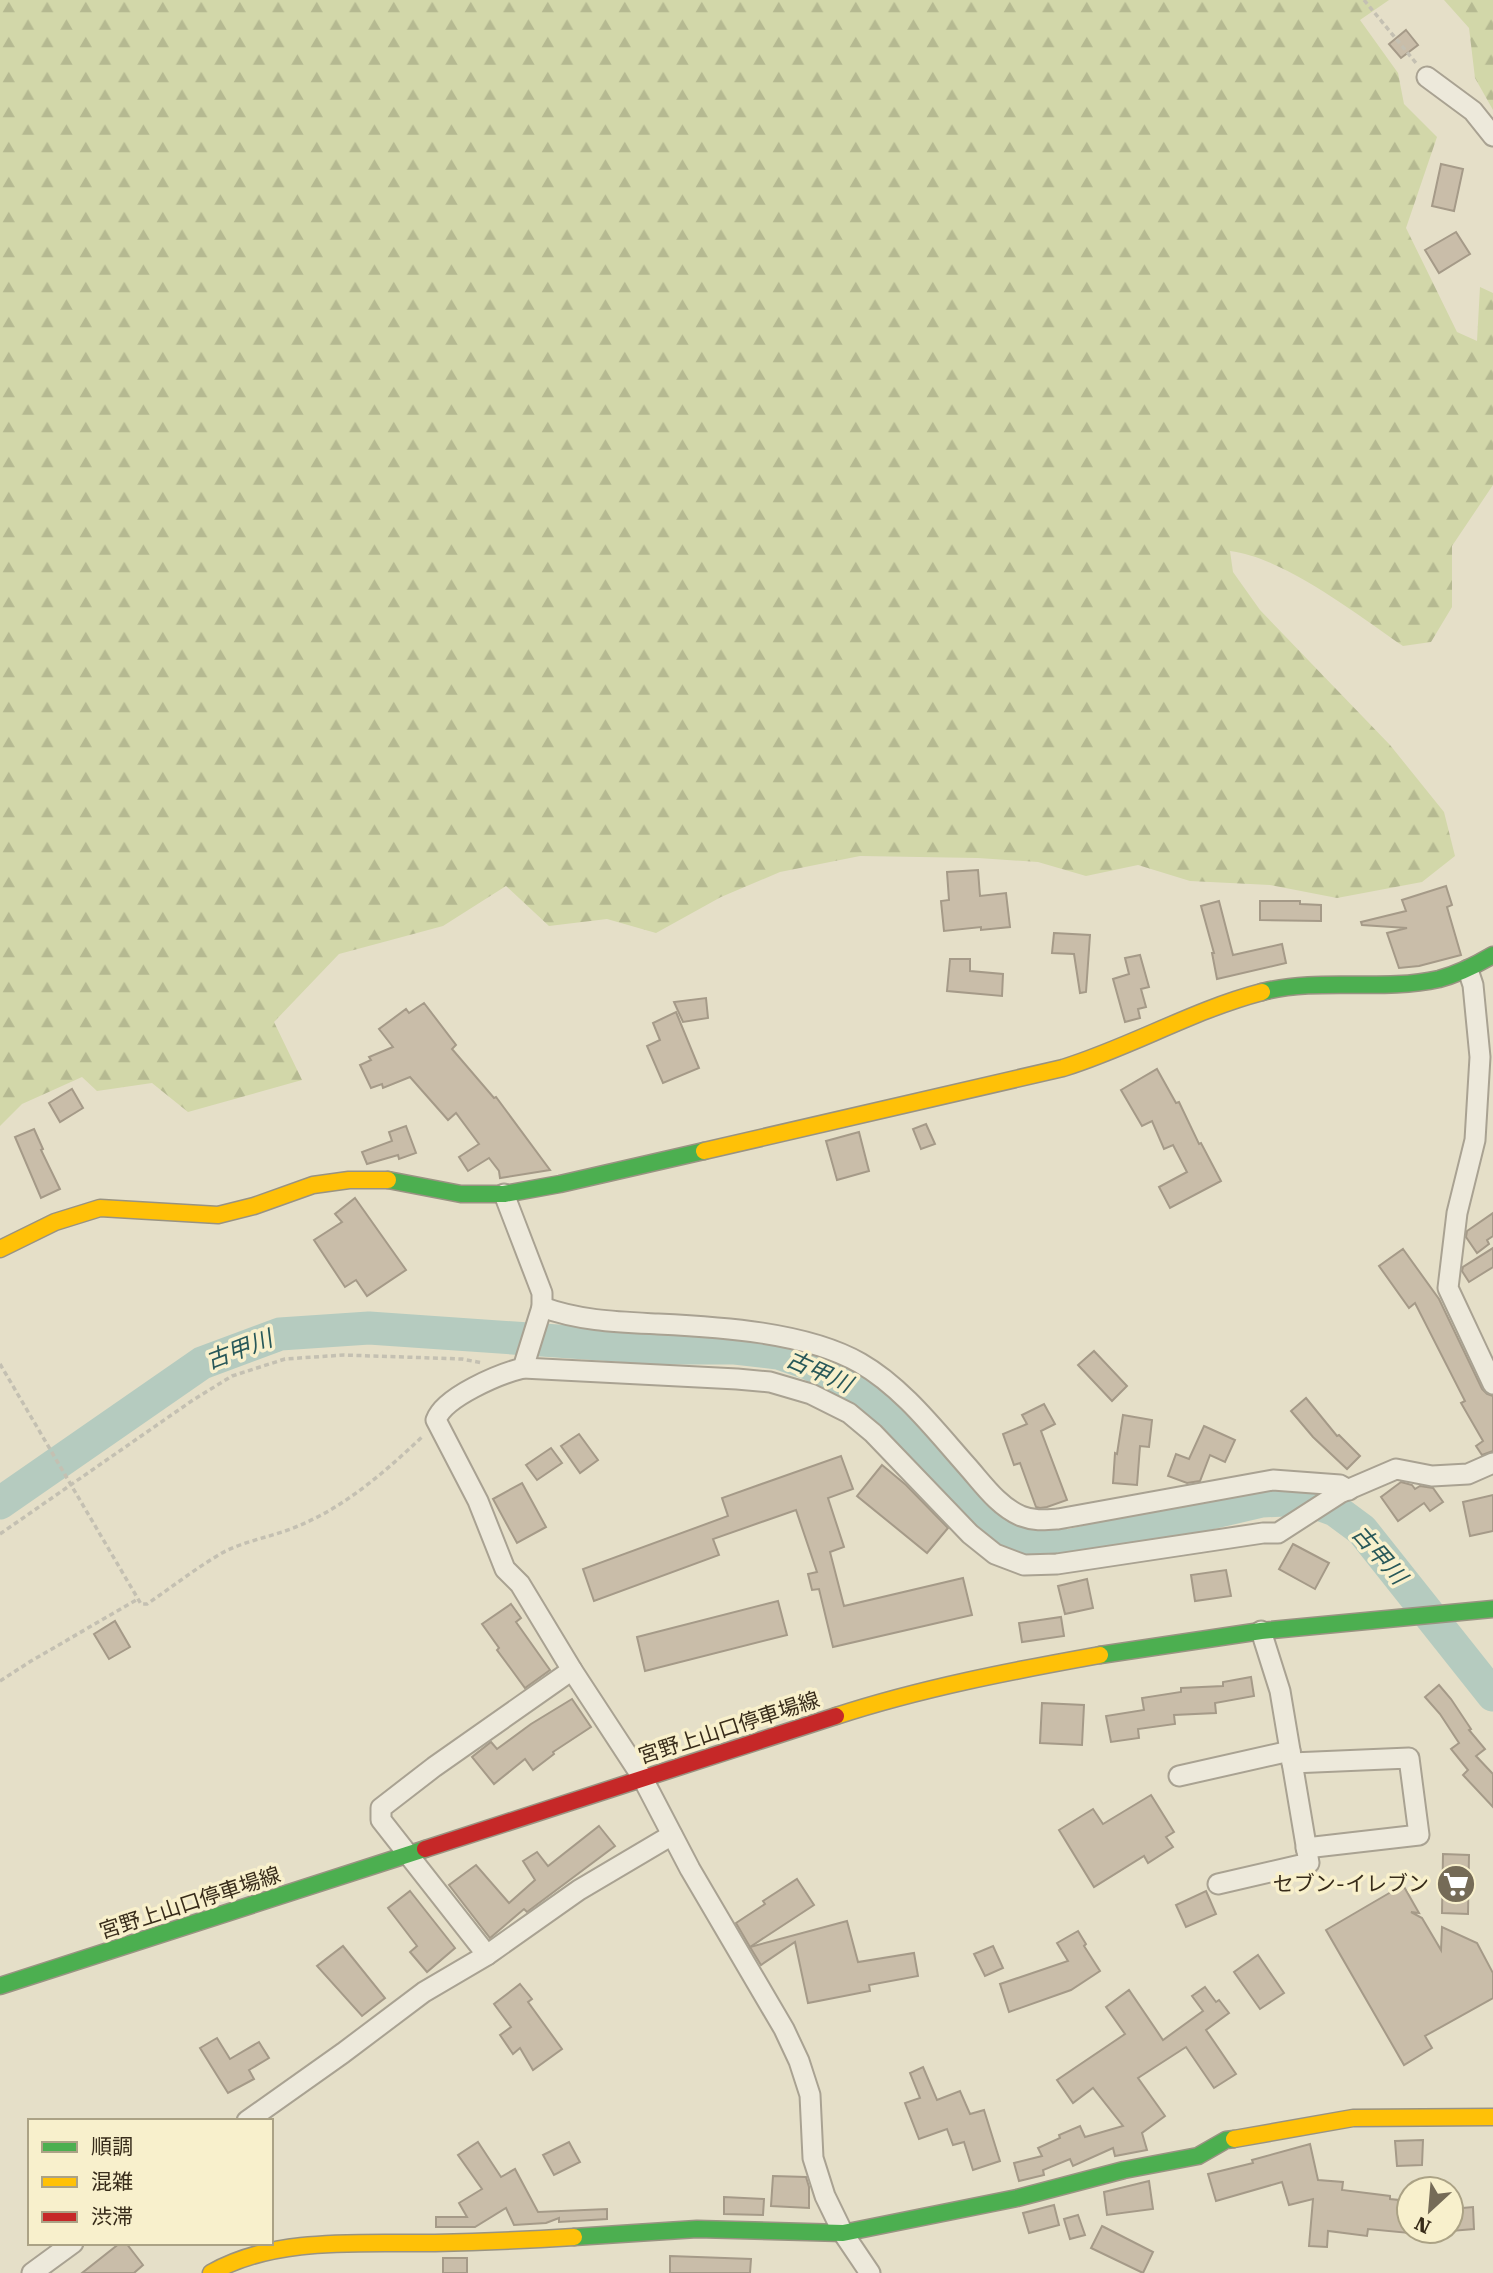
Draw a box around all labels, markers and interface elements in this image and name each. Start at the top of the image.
water label: 古甲川 [202,1324,279,1375]
water label: 古甲川 [782,1346,859,1400]
water label: 古甲川 [1346,1520,1414,1592]
street label: 宮野上山口停車場線 [635,1687,823,1769]
street label: 宮野上山口停車場線 [96,1862,284,1944]
supermarket icon: セブン-イレブン [1435,1863,1477,1905]
place label: セブン-イレブン [1273,1872,1429,1896]
legend [28,2119,273,2245]
text: 順調 [91,2135,133,2159]
text: 混雑 [91,2170,133,2194]
north arrow [1395,2175,1465,2245]
text: 渋滞 [91,2205,133,2229]
text: N [1411,2211,1434,2238]

